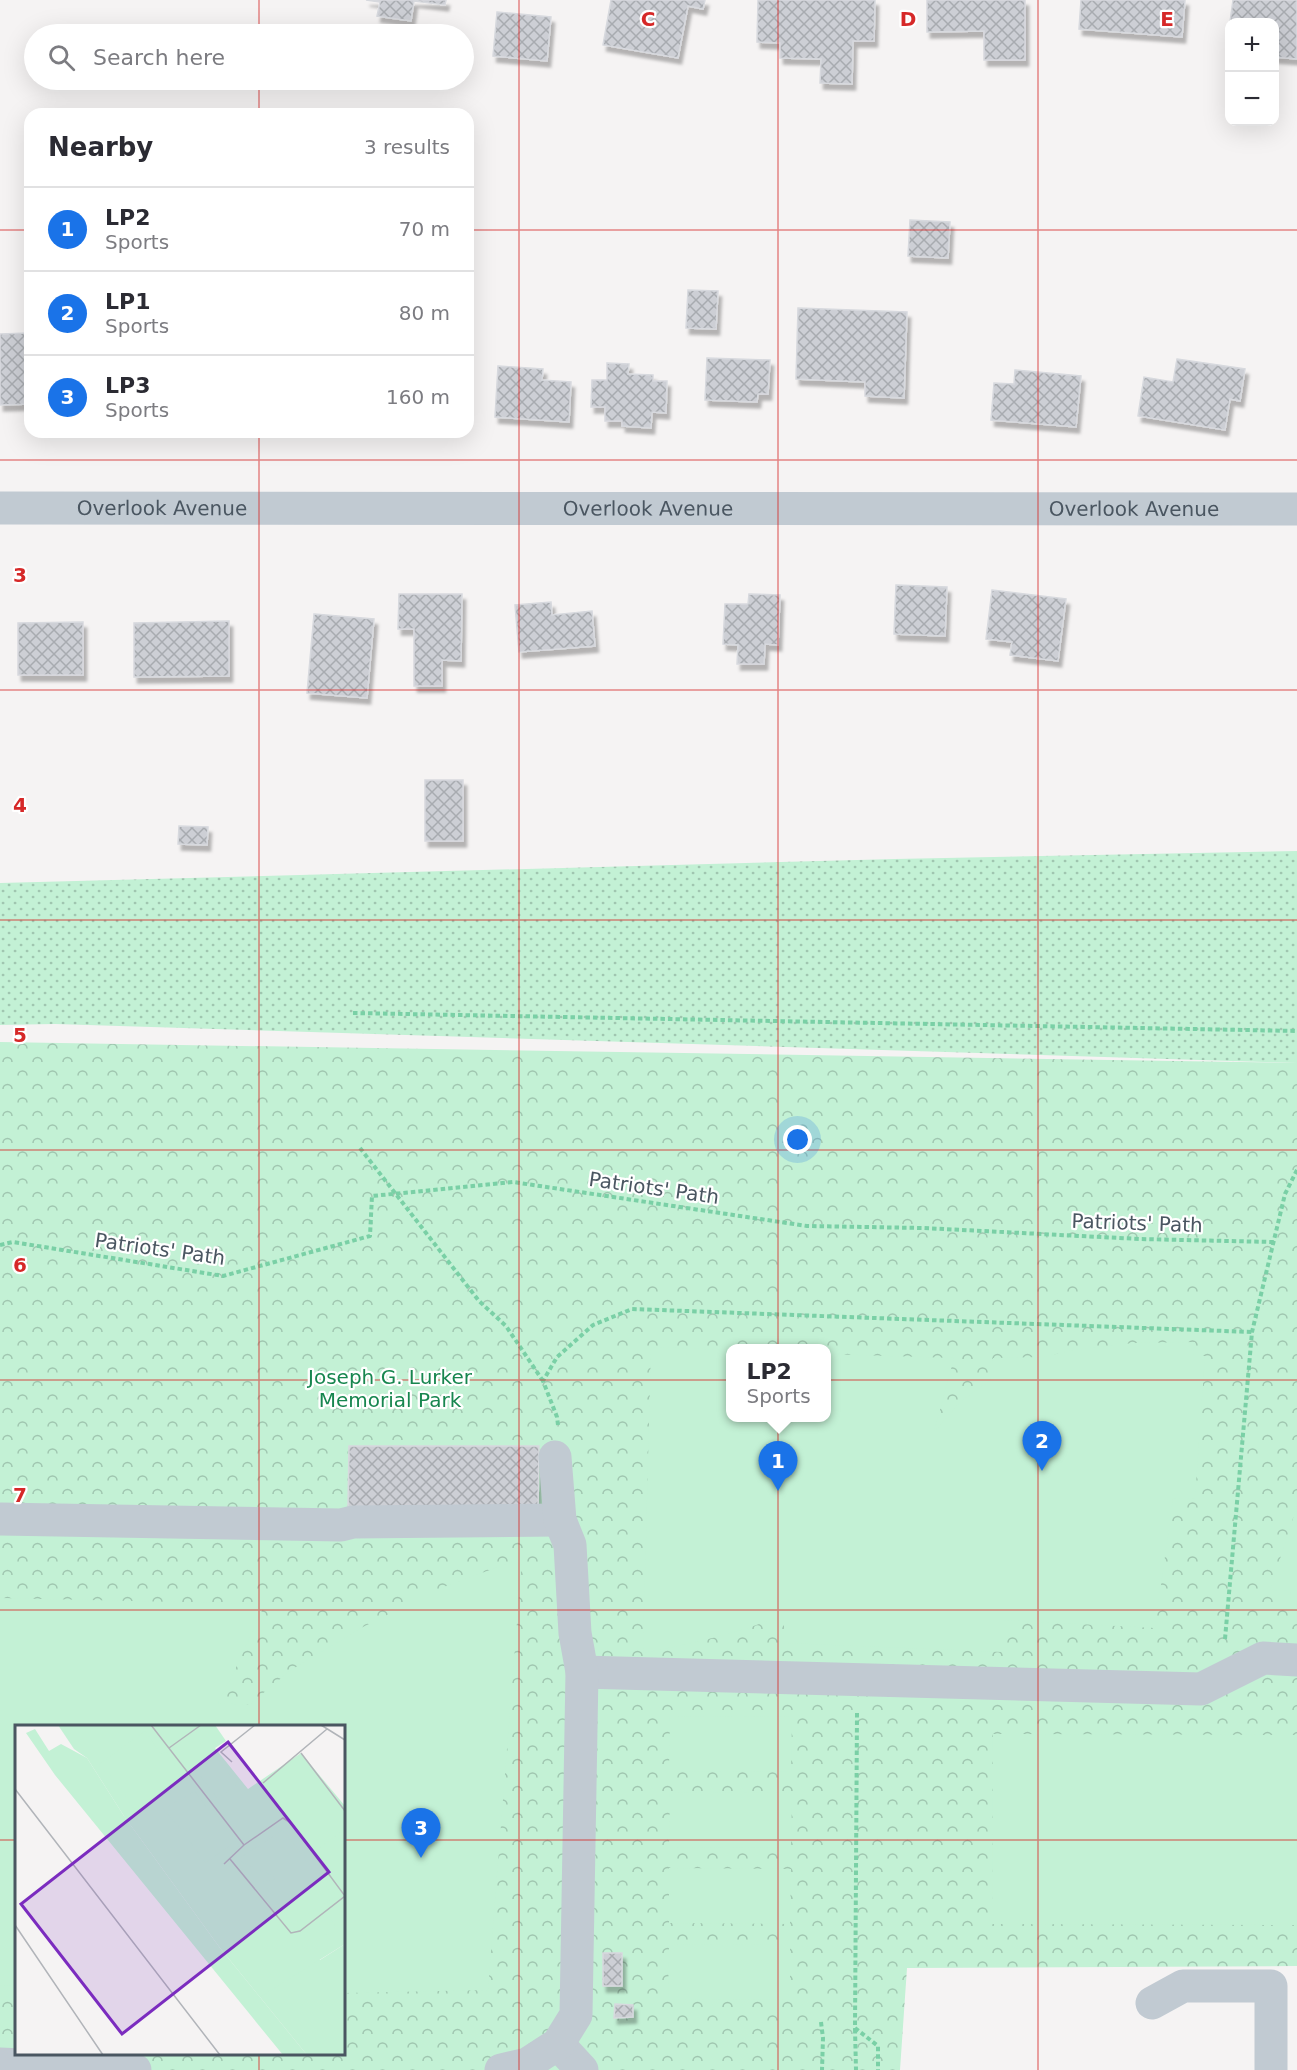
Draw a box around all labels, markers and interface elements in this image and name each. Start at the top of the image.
text: C [641,7,655,31]
text: D [900,7,916,31]
text: E [1160,7,1174,31]
map controls [1225,18,1279,126]
button: + [1225,18,1279,72]
search box [24,24,474,90]
icon: search [45,41,78,74]
text: Search here [93,45,225,70]
button: − [1225,72,1279,126]
text: Nearby [48,132,153,162]
text: 3 results [364,135,450,159]
text: LP2 [105,205,150,230]
text: 1 [61,217,74,241]
text: 70 m [399,217,450,241]
text: Sports [105,230,169,254]
text: LP1 [105,289,150,314]
text: 2 [61,301,74,325]
text: 80 m [399,301,450,325]
text: Sports [105,314,169,338]
text: LP3 [105,373,150,398]
text: 3 [61,385,74,409]
text: 160 m [386,385,450,409]
text: Sports [105,398,169,422]
street label: Overlook Avenue [77,496,247,520]
street label: Overlook Avenue [563,496,733,521]
street label: Overlook Avenue [1049,497,1219,521]
text: 3 [13,563,27,587]
text: 4 [13,793,27,817]
text: 5 [13,1023,27,1047]
your location [783,1125,812,1154]
street label: Patriots' Path [587,1167,721,1209]
street label: Patriots' Path [1071,1209,1203,1237]
street label: Patriots' Path [93,1228,227,1270]
text: 6 [13,1253,27,1277]
popup [726,1344,831,1422]
text: LP2 [746,1359,792,1384]
park label: Joseph G. Lurker Memorial Park [306,1365,473,1412]
text: Sports [746,1384,811,1408]
pin: 2 [1022,1422,1062,1471]
pin: 1 [758,1442,798,1491]
text: 7 [13,1483,27,1507]
inset map [15,1725,345,2055]
pin: 3 [402,1808,440,1858]

